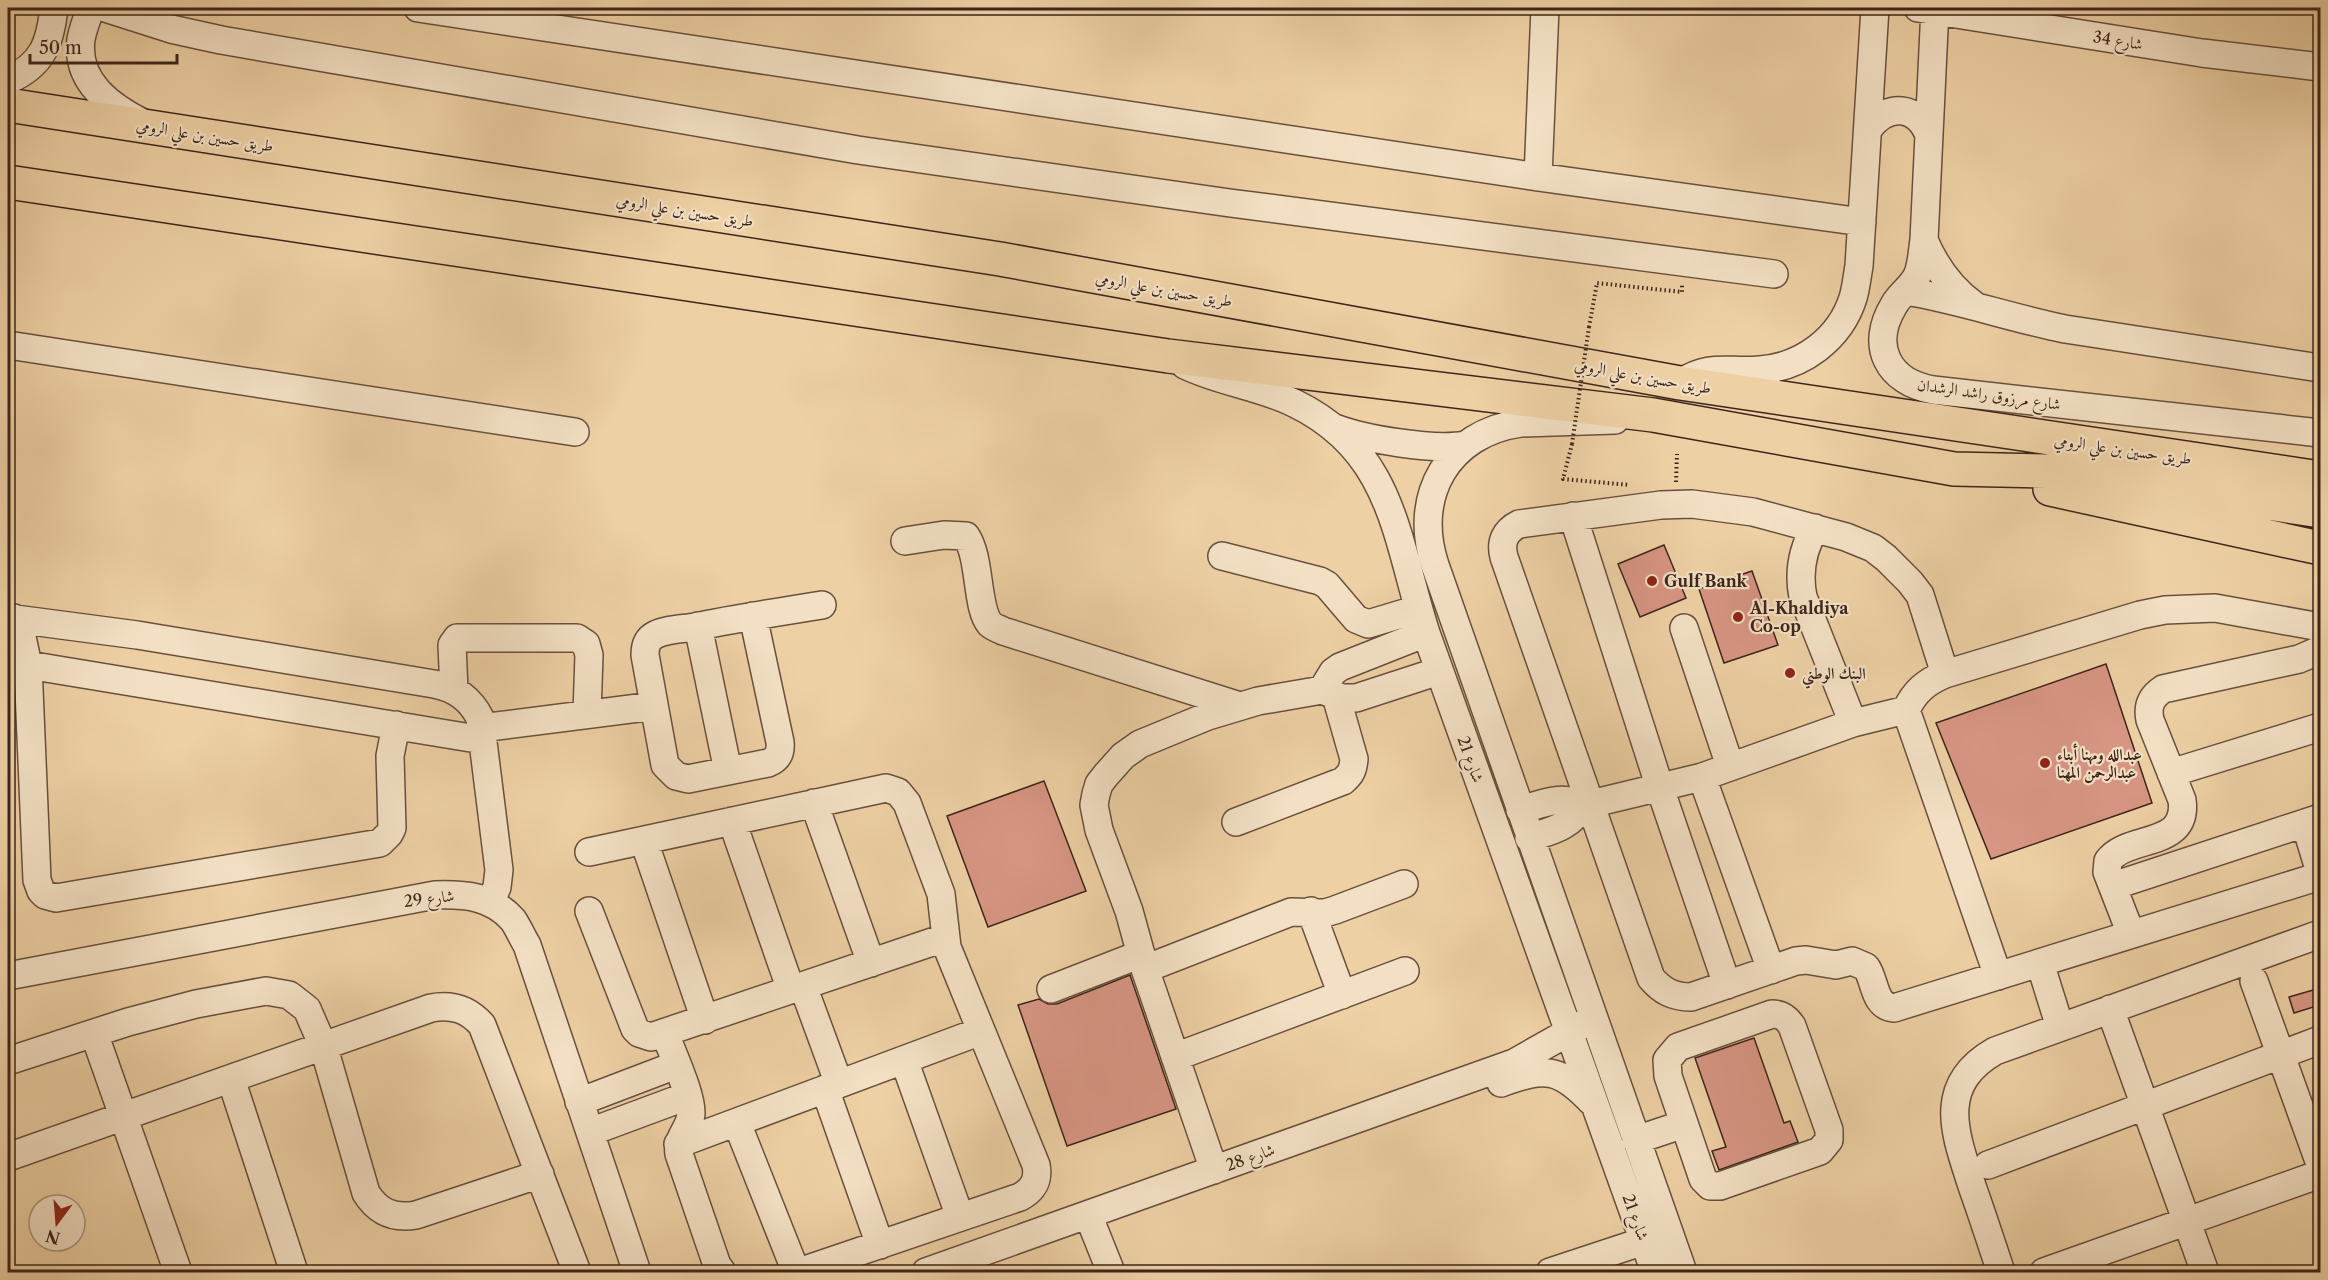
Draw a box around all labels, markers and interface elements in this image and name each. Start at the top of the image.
street label: شارع 34 [2091,26,2144,58]
scale bar [30,27,177,65]
text: 50 m [39,37,82,59]
street label: طريق حسين بن علي الرومي [134,114,275,162]
street label: طريق حسين بن علي الرومي [614,189,755,237]
street label: طريق حسين بن علي الرومي [1093,267,1234,317]
street label: طريق حسين بن علي الرومي [1572,354,1713,404]
street label: شارع مرزوق راشد الرشدان [1915,374,2062,418]
street label: طريق حسين بن علي الرومي [2052,429,2193,474]
place label: Gulf Bank [1664,571,1748,591]
marker: Gulf Bank [1645,574,1659,588]
place label: Al-Khaldiya Co-op [1749,598,1849,636]
marker: Al-Khaldiya Co-op [1731,610,1745,624]
place label: البنك الوطني [1802,663,1866,689]
marker: البنك الوطني [1783,666,1797,680]
street label: شارع 21 [1450,733,1489,786]
place label: عبدالله ومهنا أبناء عبدالرحمن المهنا [2057,743,2142,784]
marker: عبدالله ومهنا أبناء عبدالرحمن المهنا [2038,756,2052,770]
street label: شارع 29 [403,885,456,915]
street label: شارع 28 [1223,1139,1279,1179]
street label: شارع 21 [1615,1191,1654,1244]
north arrow [27,1193,87,1253]
text: N [43,1226,62,1249]

